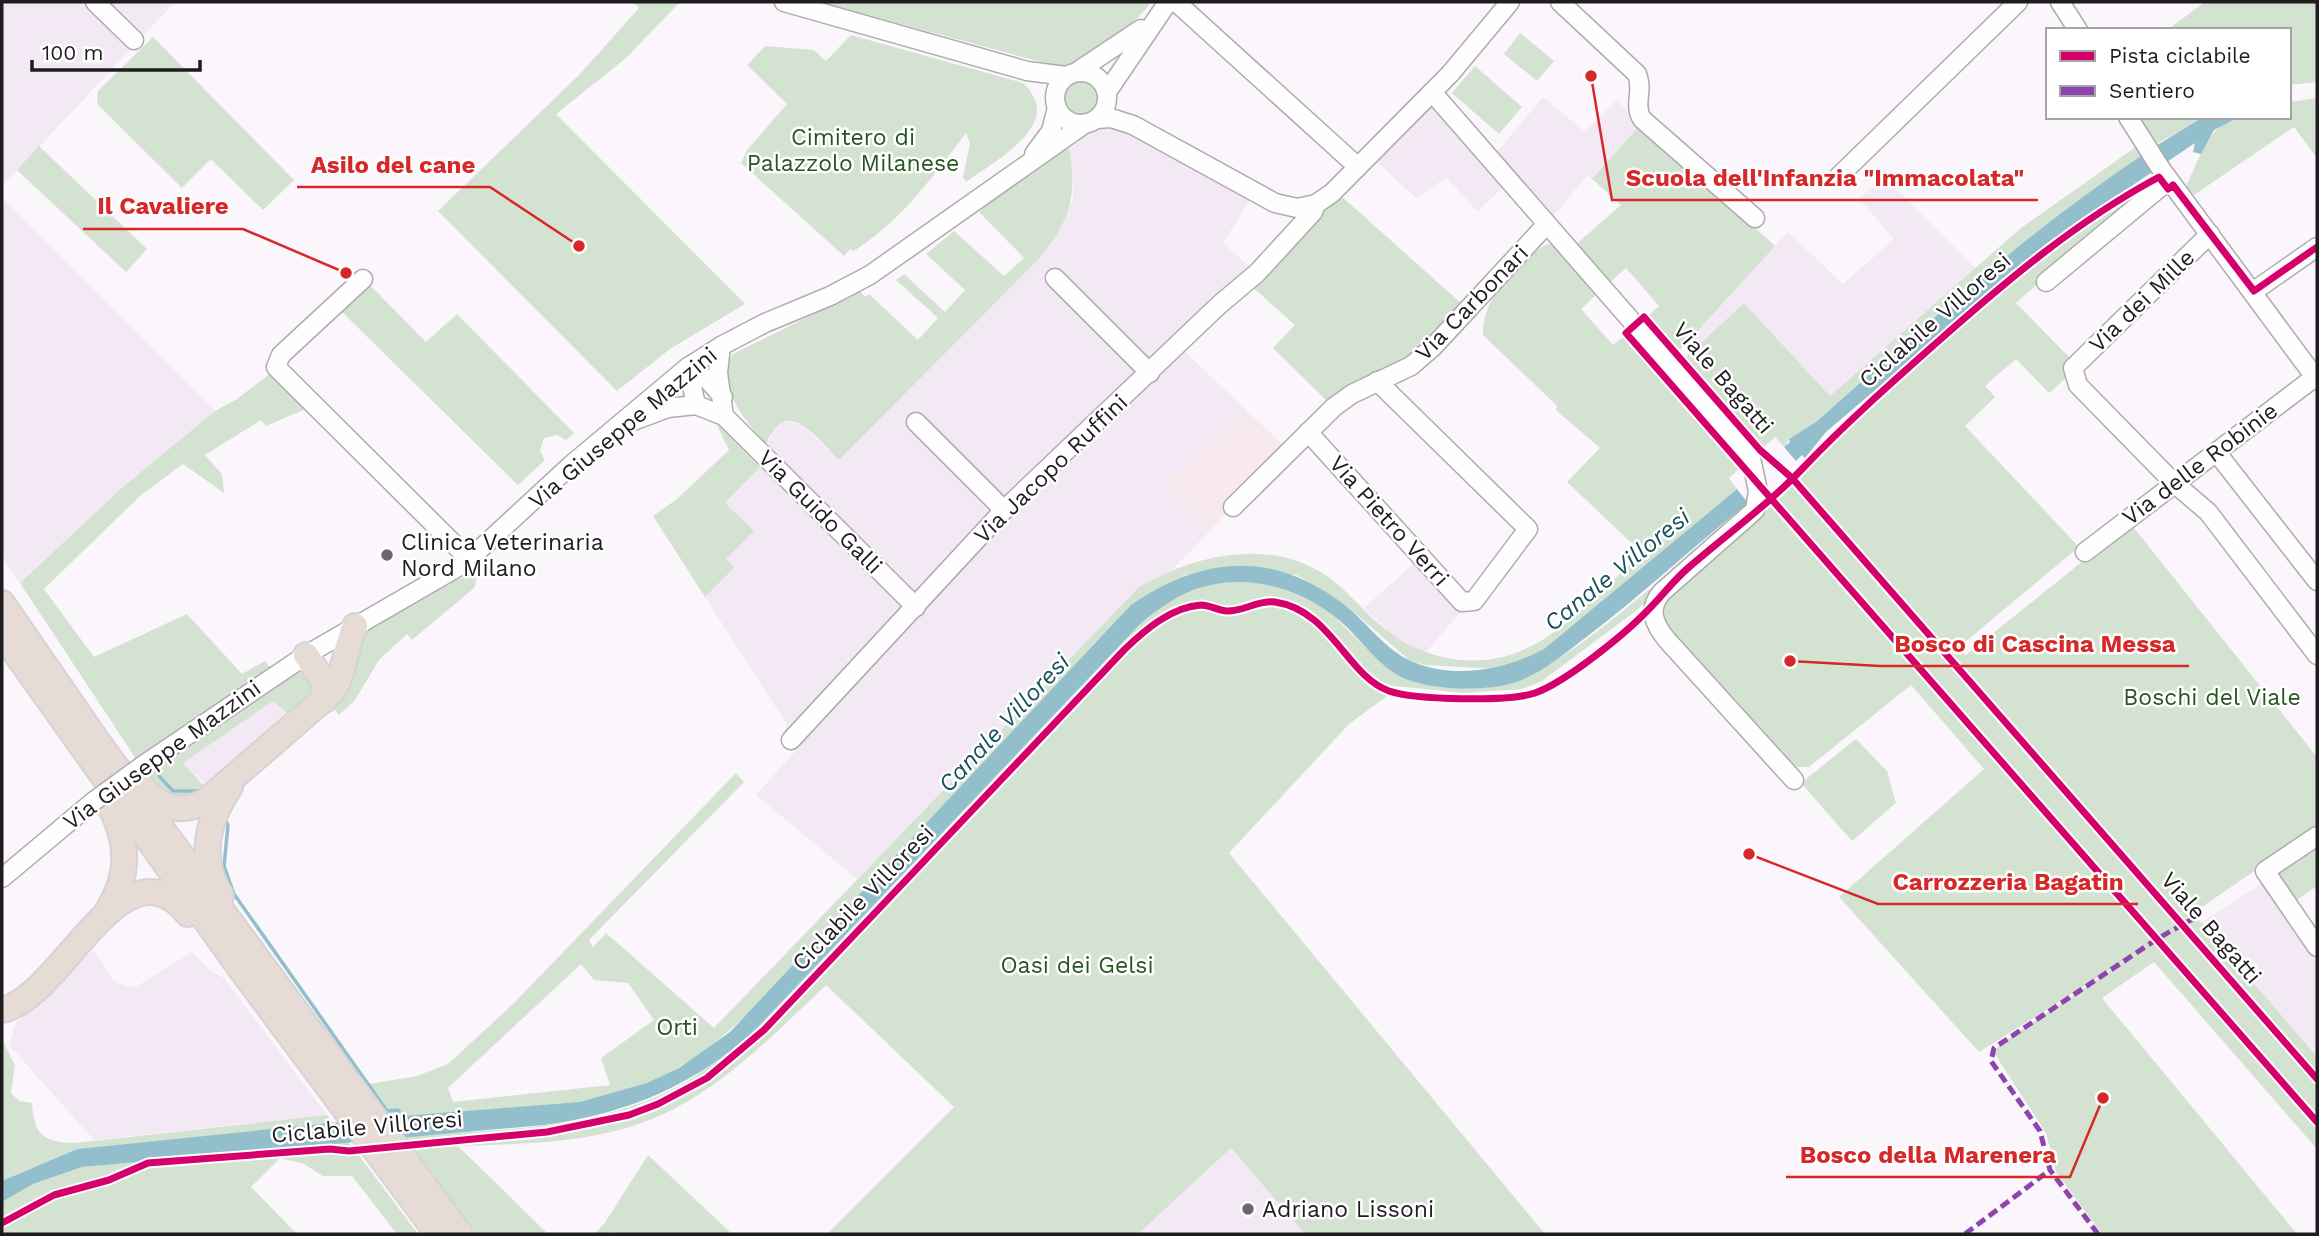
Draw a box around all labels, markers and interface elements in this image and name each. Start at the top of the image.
scale bar [32,28,200,72]
legend [2046,28,2291,119]
text: 100 m [42,40,104,65]
text: Pista ciclabile [2109,43,2251,68]
text: Sentiero [2109,78,2195,103]
park label: Cimitero di Palazzolo Milanese [747,124,959,177]
callout: Asilo del cane [297,142,490,187]
text: Asilo del cane [311,151,475,179]
callout: Scuola dell'Infanzia "Immacolata" [1612,155,2038,200]
text: Scuola dell'Infanzia "Immacolata" [1626,164,2024,192]
callout: Il Cavaliere [83,184,243,229]
text: Il Cavaliere [97,192,229,220]
street label: Via Carbonari [1410,239,1534,367]
street label: Via dei Mille [2084,244,2200,358]
street label: Ciclabile Villoresi [1854,247,2016,393]
street label: Viale Bagatti [1667,317,1779,439]
street label: Via Giuseppe Mazzini [523,341,723,515]
street label: Via Jacopo Ruffini [969,389,1133,549]
street label: Via delle Robinie [2117,397,2283,531]
street label: Via Guido Galli [752,444,888,580]
street label: Via Pietro Verri [1323,450,1455,592]
water label: Canale Villoresi [1539,502,1696,637]
place label: Clinica Veterinaria Nord Milano [401,529,604,582]
marker: Clinica Veterinaria Nord Milano [379,547,395,563]
callout: Bosco di Cascina Messa [1880,621,2189,666]
text: Bosco di Cascina Messa [1894,630,2176,658]
water label: Canale Villoresi [933,647,1076,798]
street label: Via Giuseppe Mazzini [58,674,266,836]
park label: Boschi del Viale [2123,684,2301,711]
street label: Ciclabile Villoresi [787,820,939,976]
callout: Carrozzeria Bagatin [1878,859,2138,904]
street label: Viale Bagatti [2155,867,2267,989]
text: Carrozzeria Bagatin [1892,868,2124,896]
park label: Oasi dei Gelsi [1000,952,1154,979]
park label: Orti [656,1014,698,1041]
street label: Ciclabile Villoresi [270,1105,464,1149]
callout: Bosco della Marenera [1786,1132,2070,1177]
text: Bosco della Marenera [1800,1141,2056,1169]
place label: Adriano Lissoni [1262,1196,1434,1223]
marker: Adriano Lissoni [1240,1201,1256,1217]

